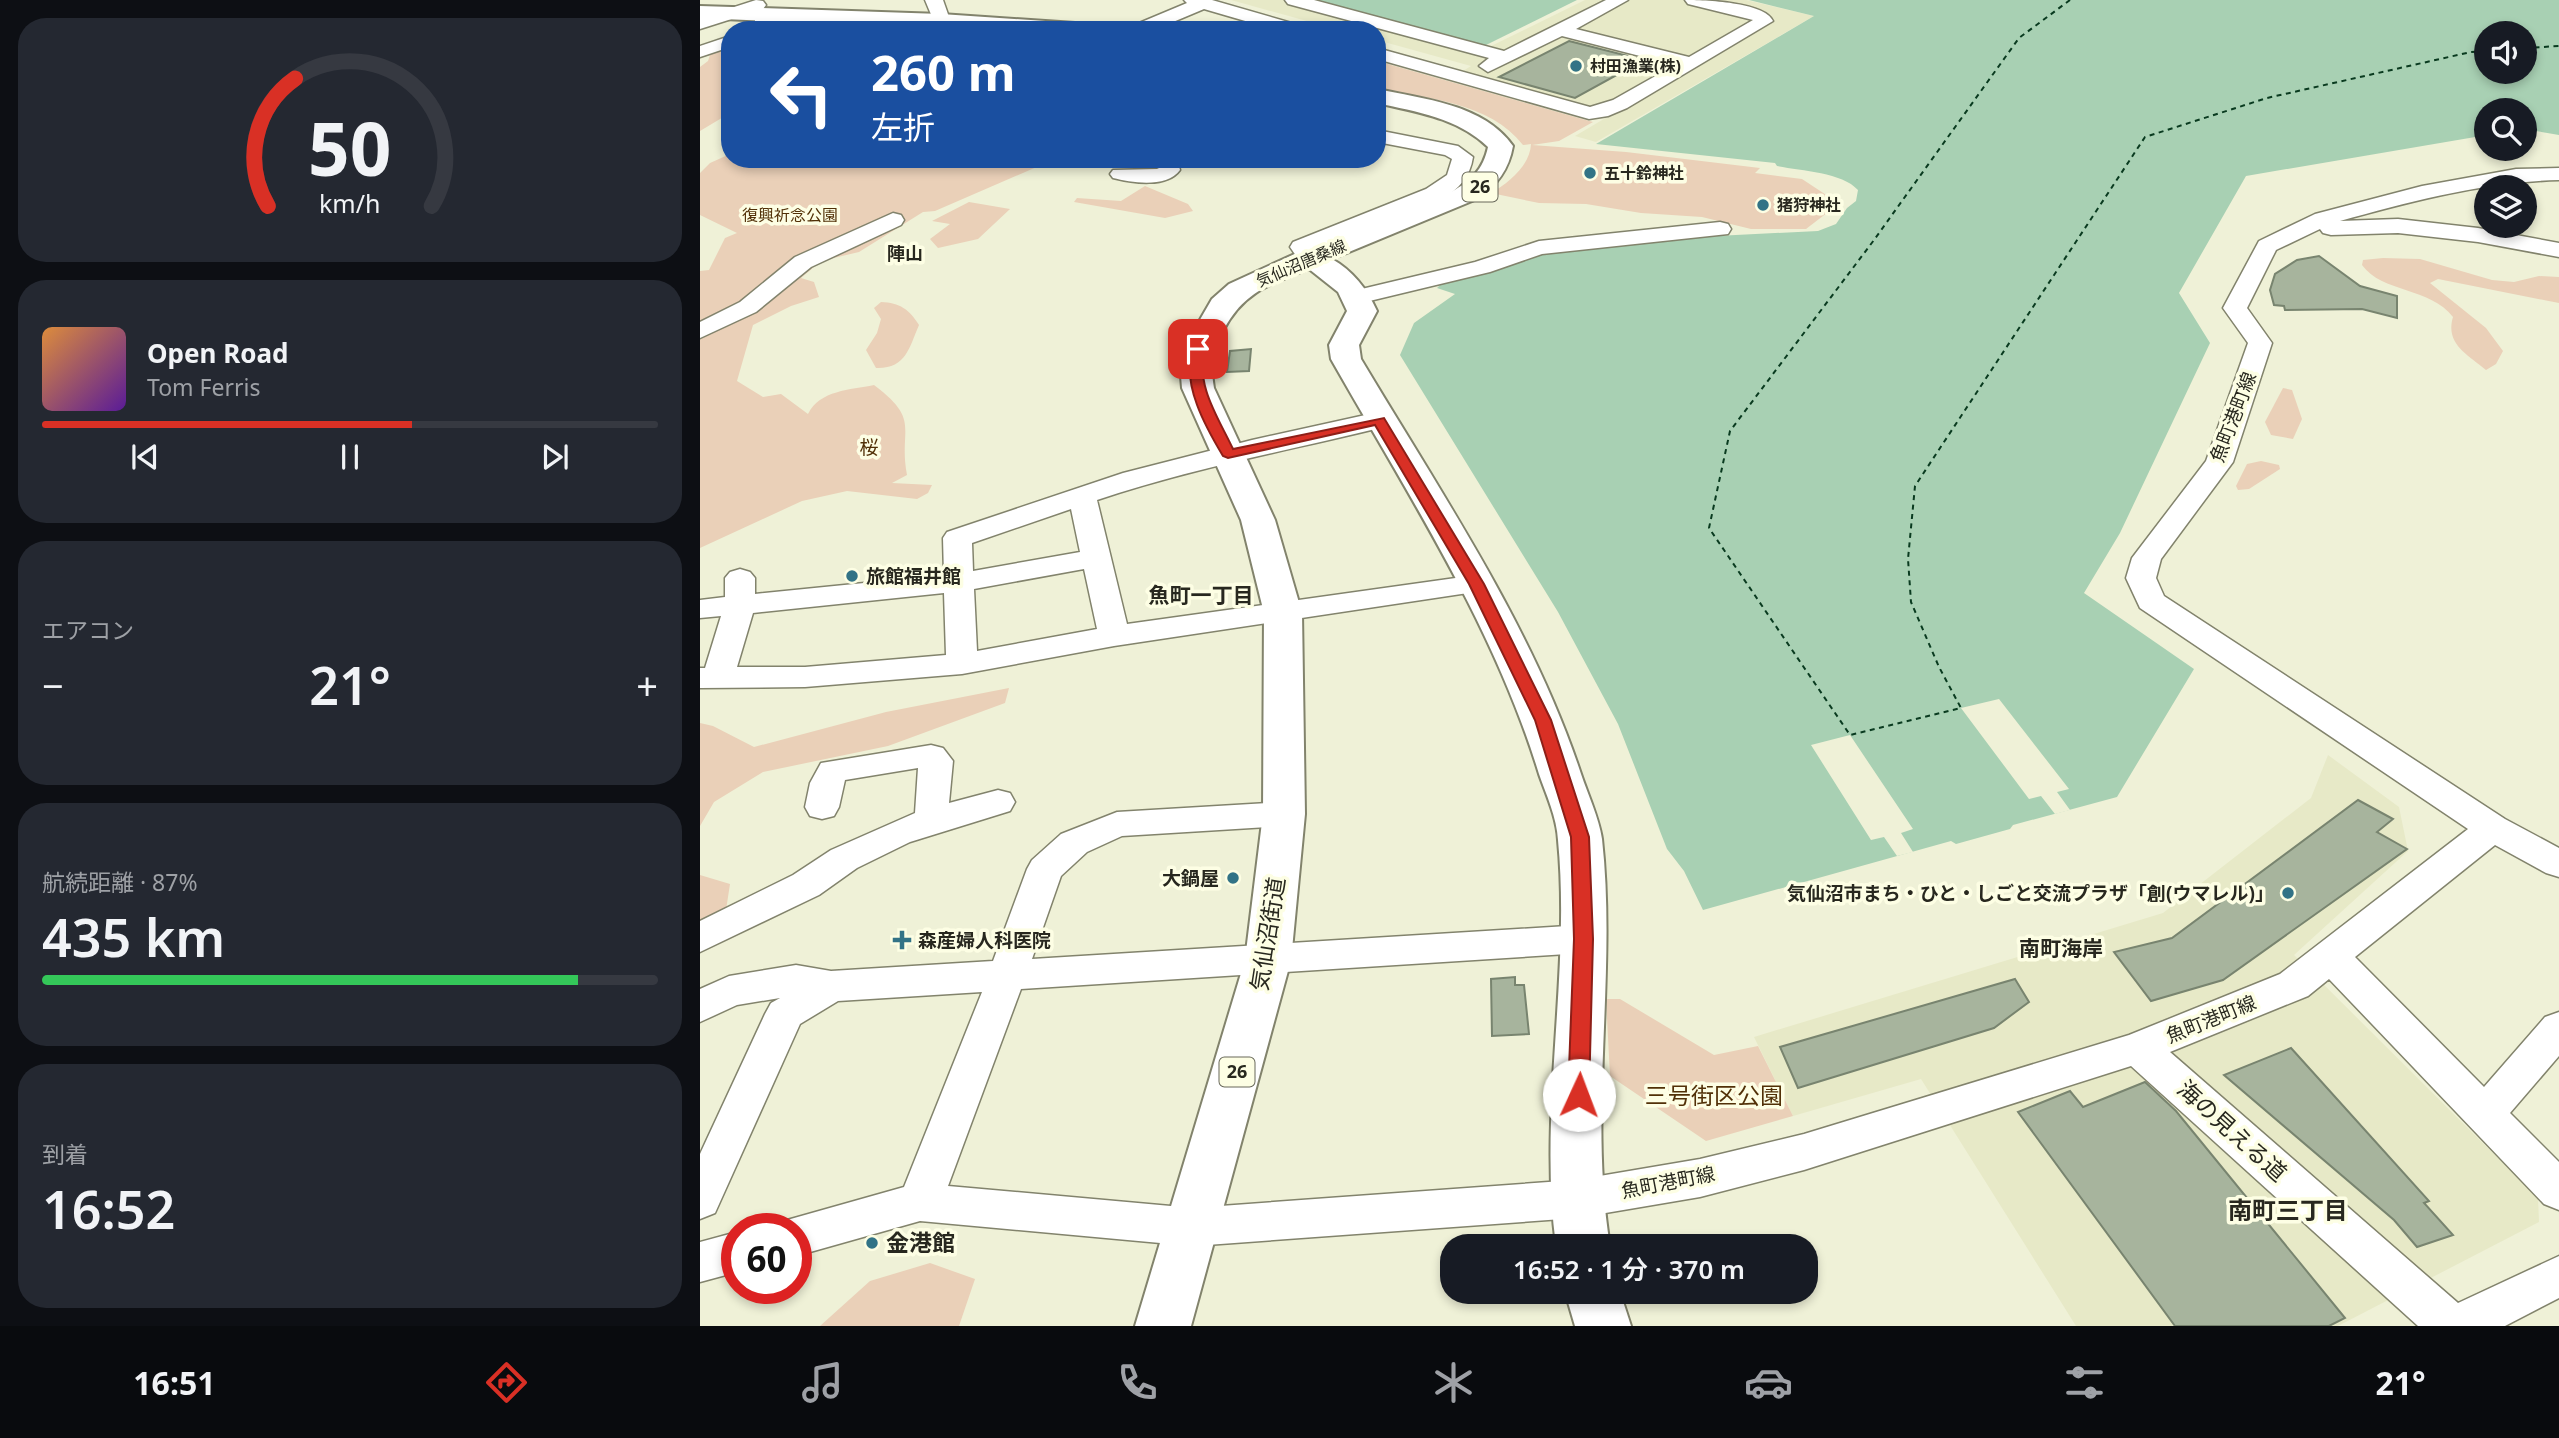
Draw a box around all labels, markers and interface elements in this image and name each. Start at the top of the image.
map controls [2474,21,2537,238]
button: sound [2474,21,2537,84]
text: 260 m [871,39,1016,105]
icon: left [756,49,847,140]
place label: 村田漁業(株) [1590,55,1681,77]
marker: 村田漁業(株) [1568,58,1584,74]
text: 50 [308,98,392,197]
button: search [2474,98,2537,161]
text: 左折 [871,105,935,148]
place label: 五十鈴神社 [1604,162,1684,184]
marker: 五十鈴神社 [1582,165,1598,181]
road number: 26 [1462,172,1498,202]
button: layers [2474,175,2537,238]
text: km/h [319,186,381,220]
place label: 猪狩神社 [1777,194,1841,216]
marker: 猪狩神社 [1755,197,1771,213]
park label: 復興祈念公園 [742,204,838,226]
street label: 気仙沼唐桑線 [1253,234,1349,292]
district label: 陣山 [887,241,923,265]
pin [1168,319,1228,379]
icon: arrive [1179,330,1217,368]
text: Open Road [147,335,289,371]
street label: 魚町港町線 [2204,368,2262,466]
text: Tom Ferris [147,371,260,403]
park label: 桜 [859,434,879,460]
icon: previous [126,438,164,476]
icon: pause [331,438,369,476]
icon: next [536,438,574,476]
place label: 旅館福井館 [866,563,961,589]
marker: 旅館福井館 [844,568,860,584]
district label: 魚町一丁目 [1149,581,1254,609]
text: エアコン [42,614,134,646]
text: 21° [309,649,391,720]
text: − [42,659,64,711]
text: + [636,659,658,711]
place label: 大鍋屋 [1162,865,1219,891]
text: 航続距離 · 87% [42,866,198,898]
marker: 大鍋屋 [1225,870,1241,886]
street label: 気仙沼街道 [1242,875,1292,993]
place label: 気仙沼市まち・ひと・しごと交流プラザ「創(ウマレル)」 [1787,880,2274,906]
marker: 気仙沼市まち・ひと・しごと交流プラザ「創(ウマレル)」 [2280,885,2296,901]
text: 435 km [42,901,225,972]
place label: 森産婦人科医院 [918,927,1051,953]
marker: 森産婦人科医院 [892,930,912,950]
district label: 南町海岸 [2019,934,2103,962]
street label: 魚町港町線 [2162,989,2260,1049]
road number: 26 [1220,1058,1254,1086]
position arrow [1542,1058,1616,1132]
street label: 海の見える道 [2171,1072,2294,1188]
park label: 三号街区公園 [1645,1079,1783,1111]
text: 到着 [42,1138,88,1170]
street label: 魚町港町線 [1619,1160,1717,1204]
text: 16:52 [42,1173,175,1244]
district label: 南町三丁目 [2228,1193,2348,1226]
speed limit sign: 60 [721,1213,812,1304]
place label: 金港館 [886,1226,955,1258]
marker: 金港館 [864,1235,880,1251]
text: 16:52 · 1 分 · 370 m [1513,1251,1745,1287]
icon: directions [482,1358,531,1407]
icon: music [798,1358,847,1407]
icon: phone [1113,1358,1162,1407]
icon: climate [1429,1358,1478,1407]
icon: car [1744,1358,1793,1407]
icon: filters [2060,1358,2109,1407]
text: 16:51 [133,1361,216,1404]
text: 21° [2375,1361,2426,1404]

